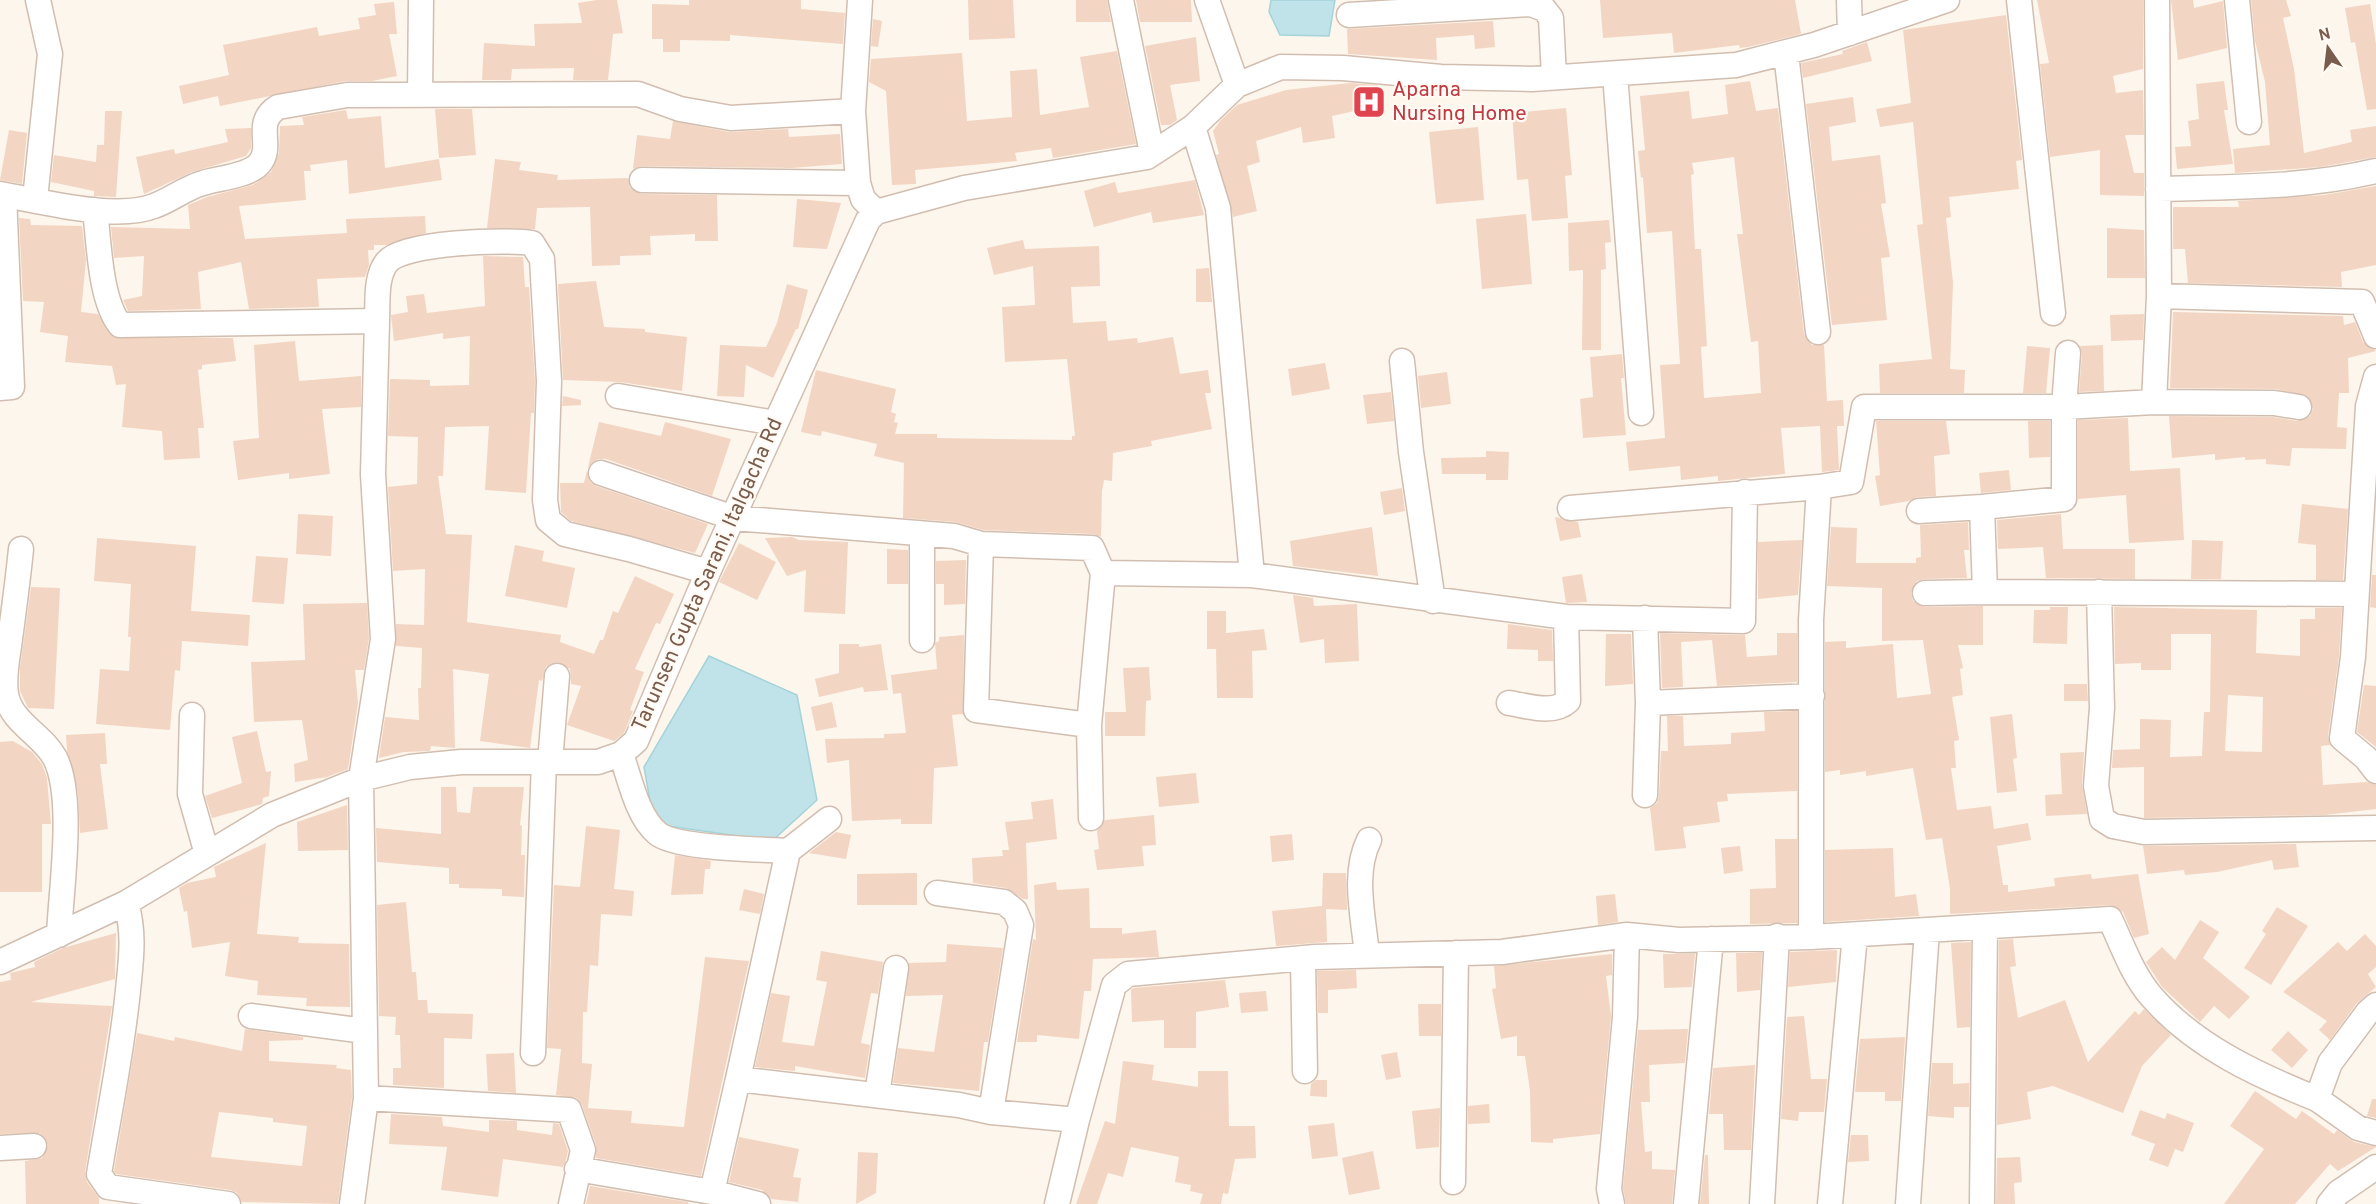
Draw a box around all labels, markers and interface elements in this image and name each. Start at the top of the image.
north arrow [2298,18,2358,78]
text: N [2317,24,2333,46]
place label: Aparna Nursing Home [1392,77,1527,128]
hospital icon: Aparna Nursing Home [1351,84,1387,120]
street label: Tarunsen Gupta Sarani, Italgacha Rd [626,414,790,736]

